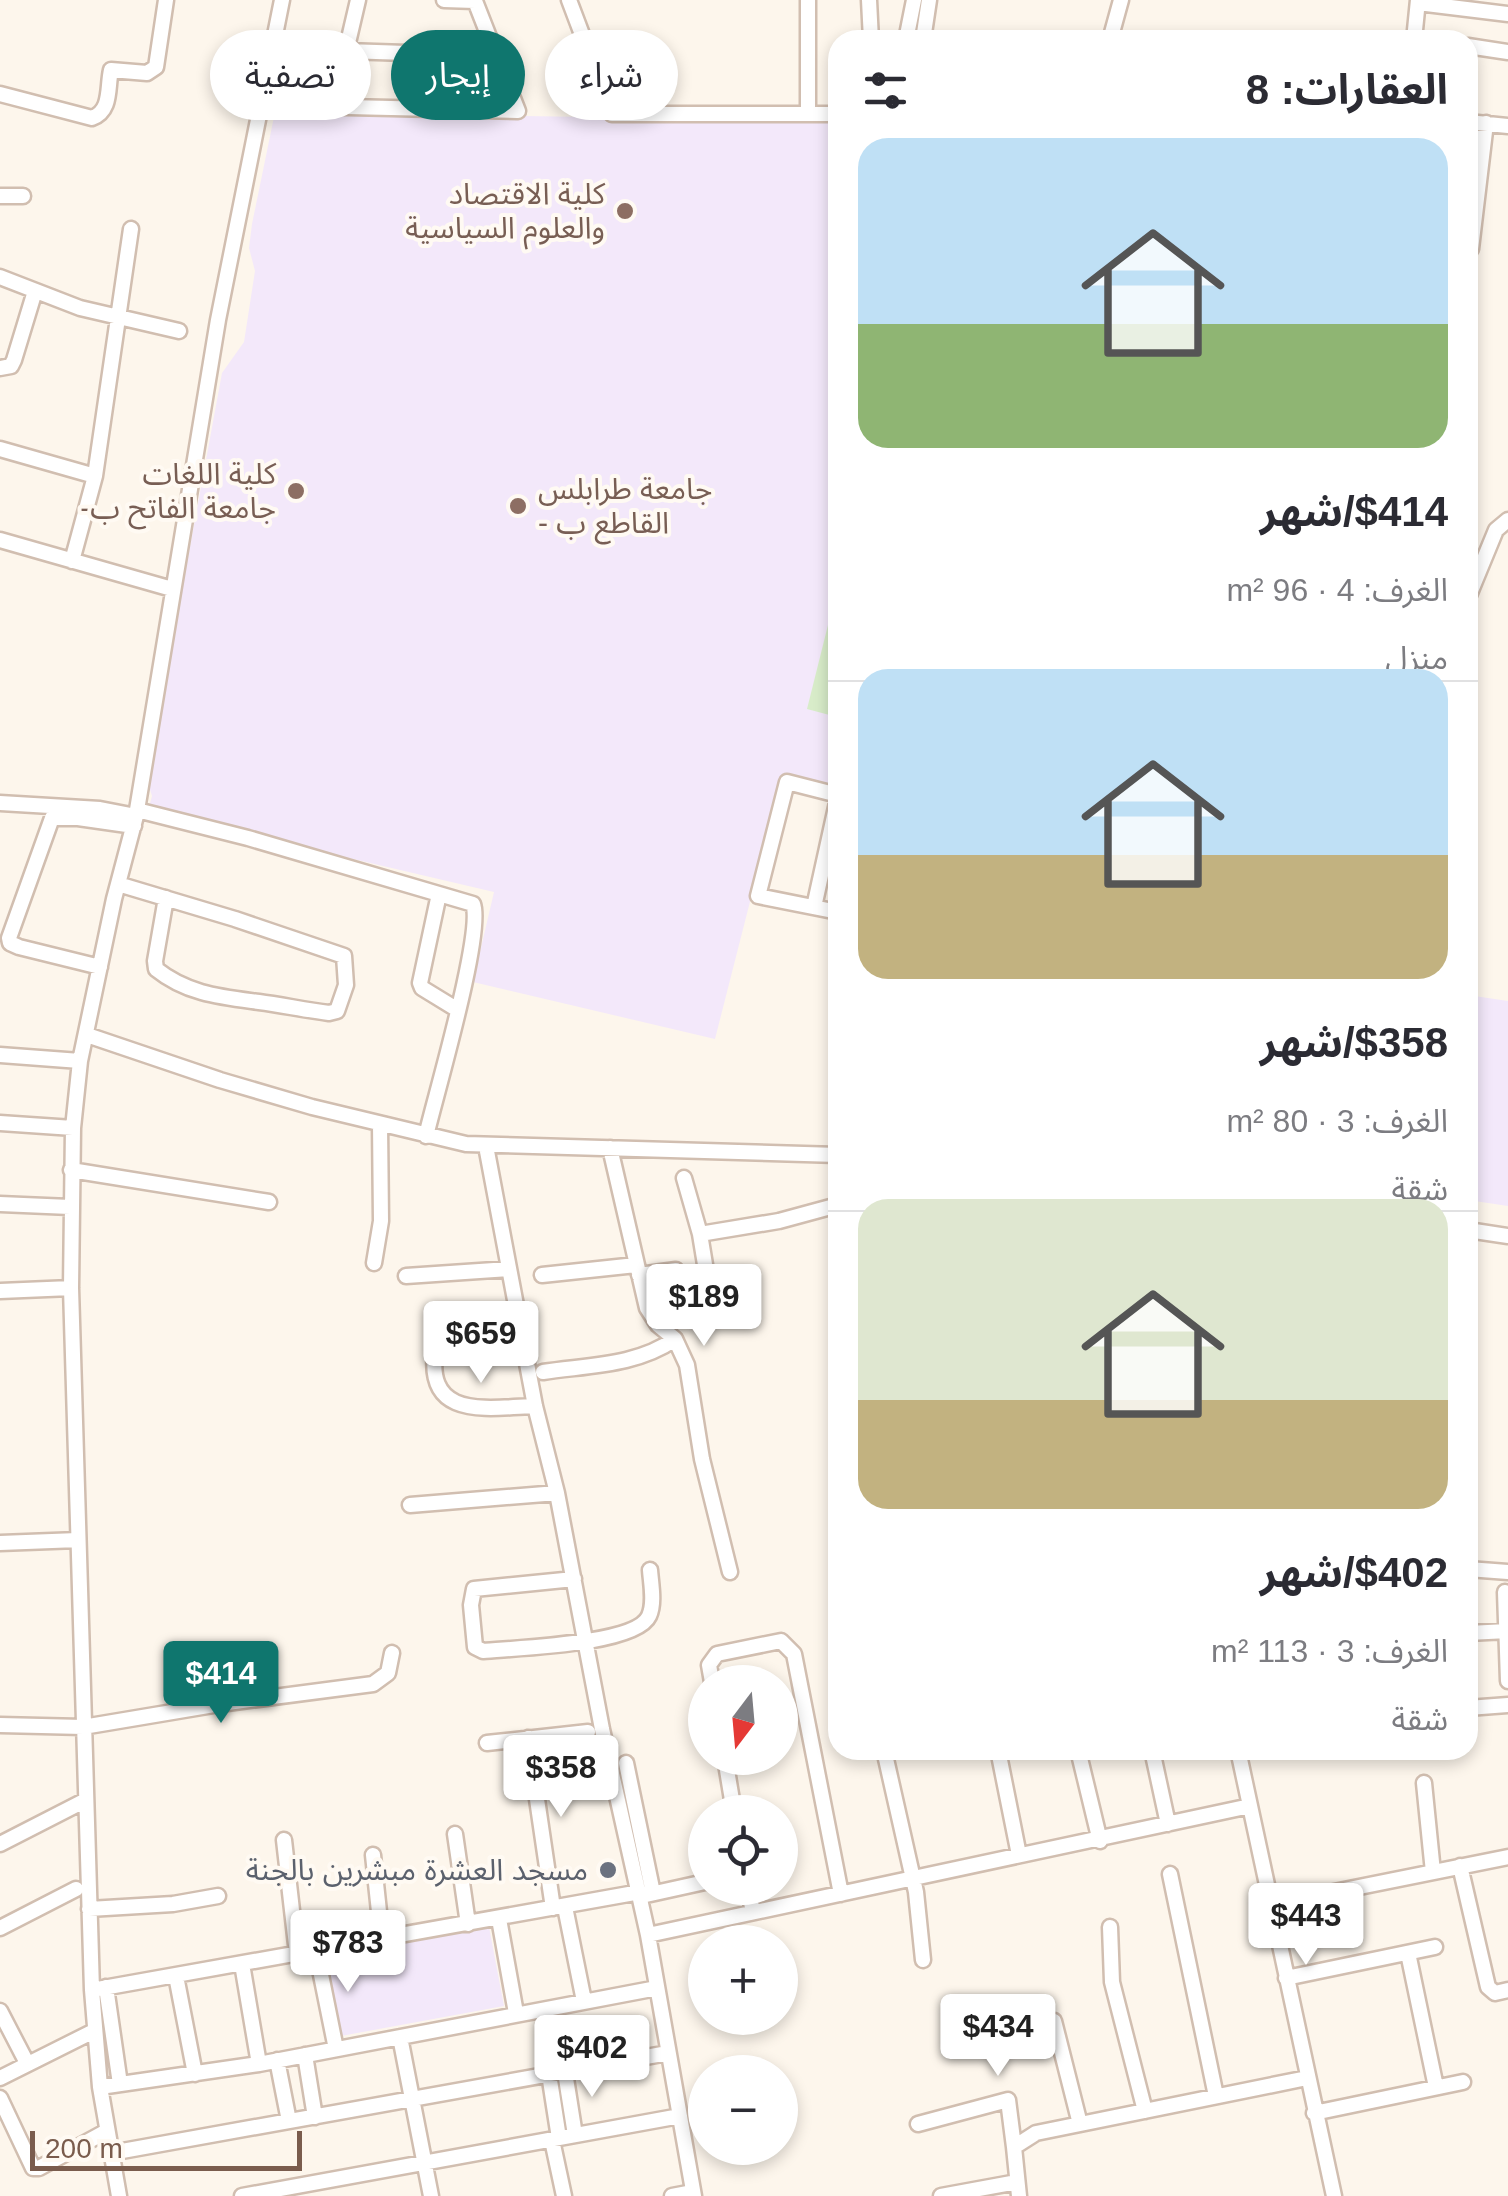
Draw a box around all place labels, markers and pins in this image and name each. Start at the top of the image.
place label: كلية الاقتصاد والعلوم السياسية [405,177,606,250]
marker: كلية الاقتصاد والعلوم السياسية [614,200,636,222]
place label: كلية اللغات -جامعة الفاتح ب [80,457,277,530]
place label: جامعة طرابلس - القاطع ب [538,472,712,545]
marker: كلية اللغات -جامعة الفاتح ب [285,480,307,502]
marker: جامعة طرابلس - القاطع ب [507,495,529,517]
pin: $189 [645,1264,763,1349]
pin: $659 [422,1301,540,1386]
pin: $414 [162,1641,280,1726]
pin: $358 [502,1735,620,1820]
place label: مسجد العشرة مبشرين بالجنة [246,1853,588,1887]
marker: مسجد العشرة مبشرين بالجنة [597,1859,619,1881]
pin: $443 [1247,1883,1365,1968]
pin: $783 [289,1910,407,1995]
pin: $434 [939,1994,1057,2079]
pin: $402 [533,2015,651,2100]

